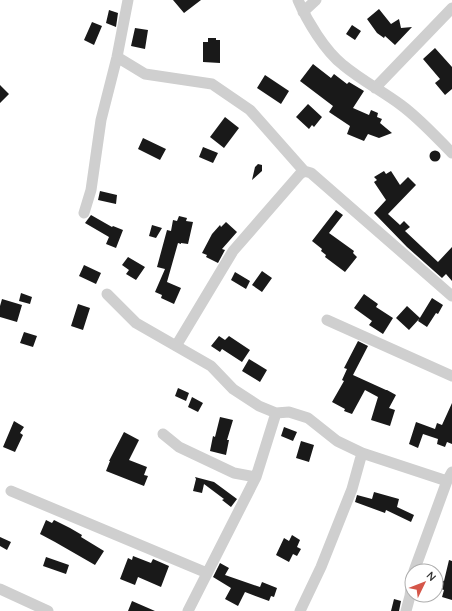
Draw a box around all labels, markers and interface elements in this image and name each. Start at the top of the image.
north arrow [404,563,444,603]
text: N [423,568,439,584]

